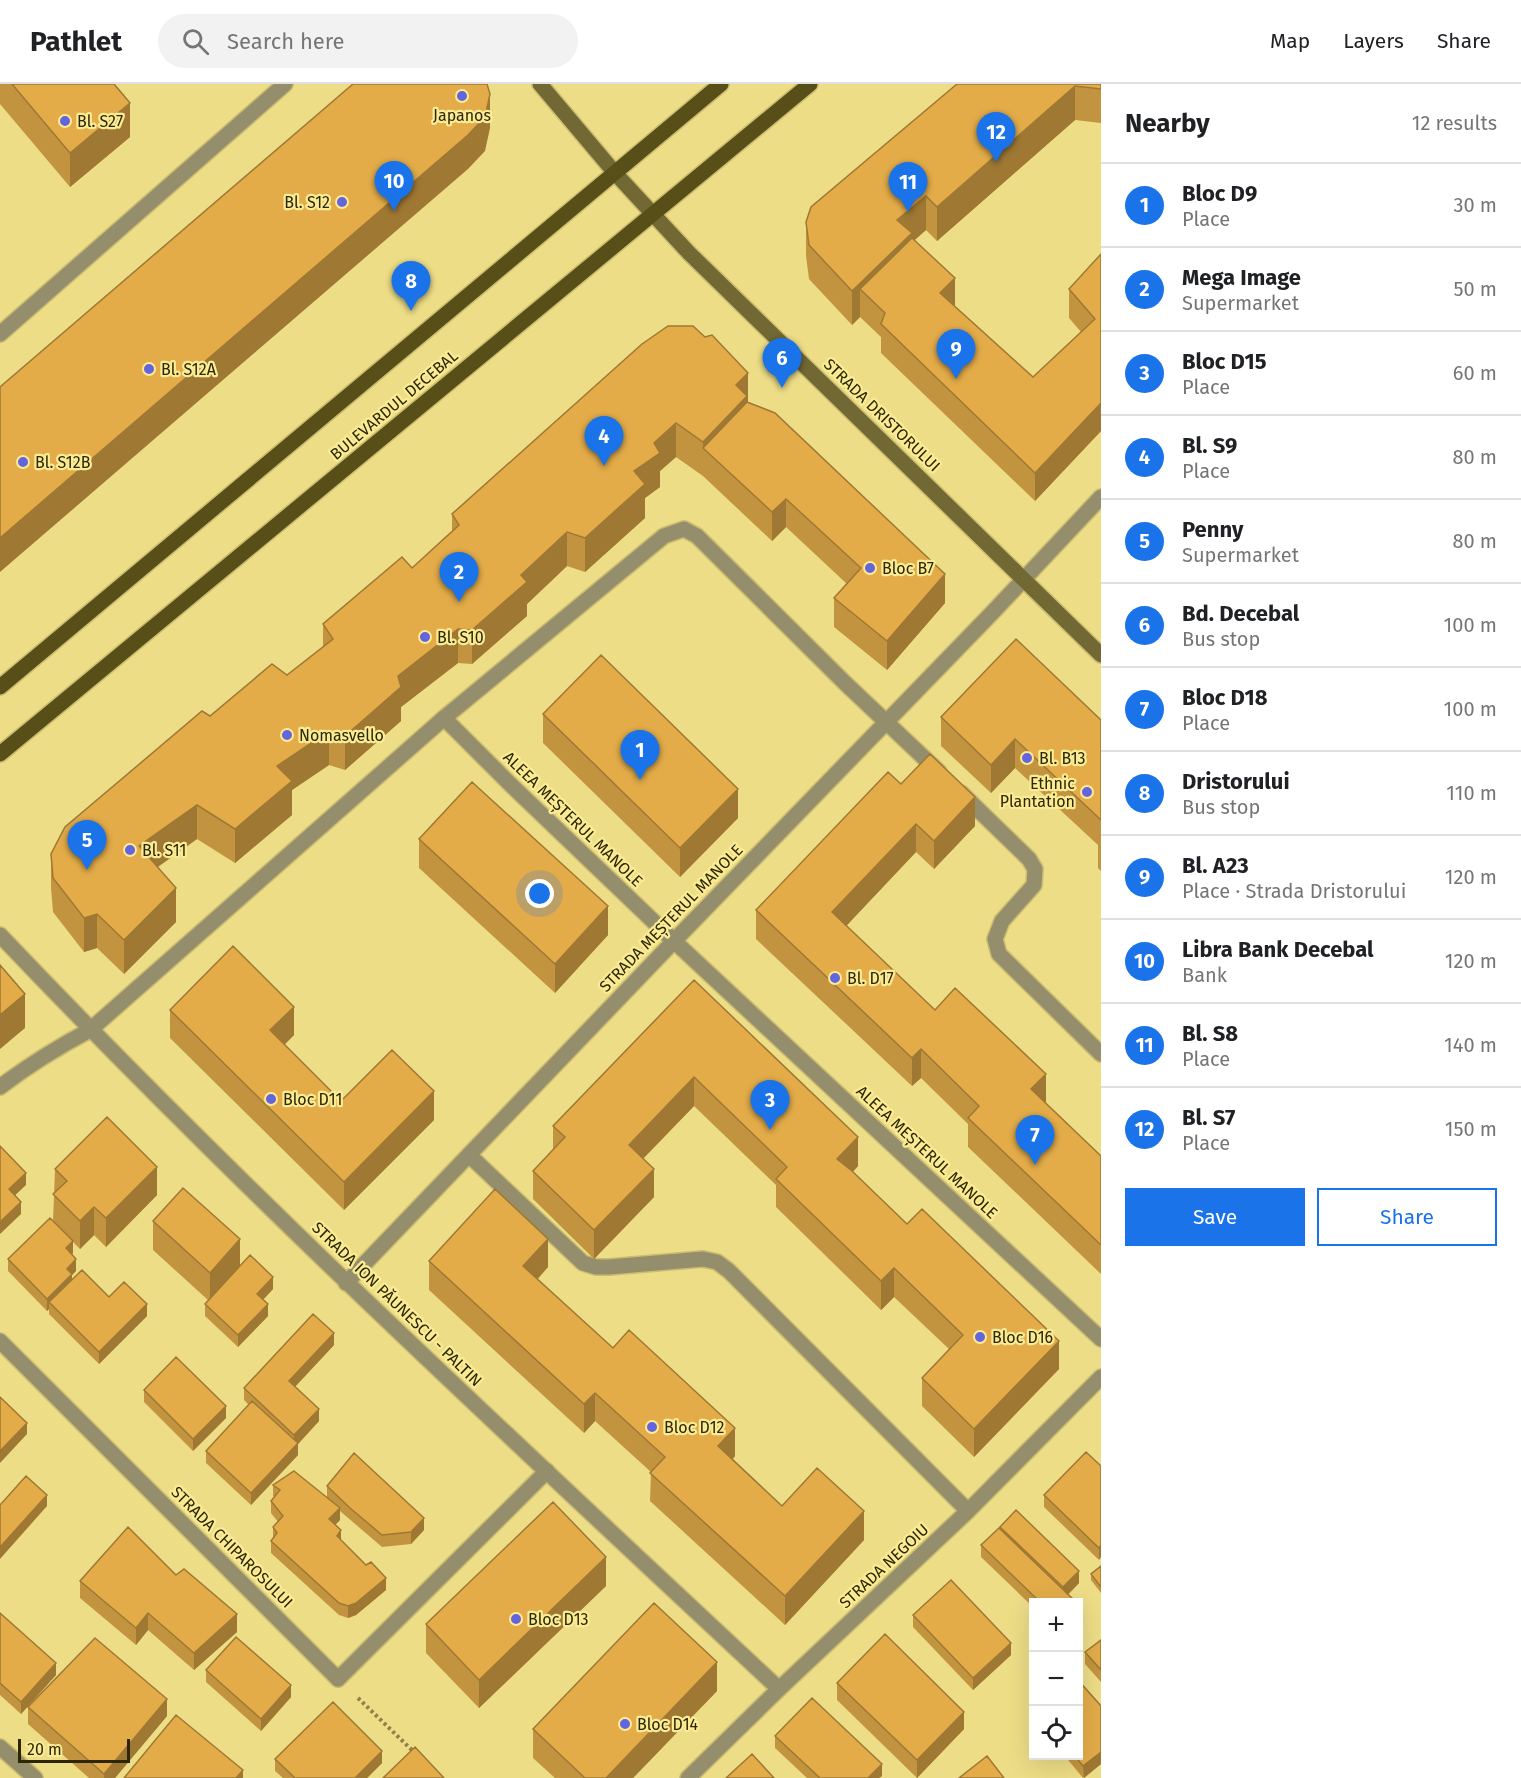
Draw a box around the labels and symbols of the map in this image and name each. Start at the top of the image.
marker: Japanos [455,89,469,103]
place label: Japanos [433,106,491,125]
place label: Bl. S27 [77,112,123,131]
pin: 12 [976,112,1016,162]
marker: Bl. S27 [58,114,72,128]
pin: 10 [374,162,414,211]
pin: 11 [888,162,928,212]
place label: Bl. S12 [284,193,330,212]
marker: Bl. S12 [335,195,349,209]
pin: 8 [392,262,430,311]
pin: 9 [936,330,976,379]
pin: 6 [762,338,802,388]
street label: BULEVARDUL DECEBAL [326,346,462,464]
street label: STRADA DRISTORULUI [820,355,944,475]
place label: Bl. S12A [161,360,217,379]
marker: Bl. S12A [142,362,156,376]
pin: 4 [584,416,624,466]
place label: Bl. S12B [35,453,91,472]
marker: Bl. S12B [16,455,30,469]
pin: 2 [440,552,478,602]
place label: Bloc B7 [882,559,934,578]
marker: Bloc B7 [863,561,877,575]
place label: Bl. S10 [437,628,484,647]
marker: Bl. S10 [418,630,432,644]
place label: Nomasvello [299,726,384,745]
marker: Nomasvello [280,728,294,742]
pin: 1 [620,730,660,780]
street label: ALEEA MEȘTERUL MANOLE [499,747,647,891]
place label: Bl. B13 [1039,749,1086,768]
marker: Bl. B13 [1020,751,1034,765]
place label: Ethnic Plantation [1000,774,1075,811]
marker: Ethnic Plantation [1080,785,1094,799]
pin: 5 [68,820,106,870]
street label: STRADA MEȘTERUL MANOLE [596,840,747,996]
place label: Bl. S11 [142,841,186,860]
marker: Bl. S11 [123,843,137,857]
your location [525,879,554,908]
place label: Bl. D17 [847,969,894,988]
marker: Bl. D17 [828,971,842,985]
pin: 3 [750,1080,790,1130]
street label: ALEEA MEȘTERUL MANOLE [852,1082,1002,1223]
place label: Bloc D11 [283,1090,342,1109]
marker: Bloc D11 [264,1092,278,1106]
pin: 7 [1016,1116,1054,1165]
street label: STRADA ION PĂUNESCU - PALTIN [308,1217,486,1390]
place label: Bloc D16 [992,1328,1053,1347]
marker: Bloc D16 [973,1330,987,1344]
place label: Bloc D12 [664,1418,725,1437]
marker: Bloc D12 [645,1420,659,1434]
street label: STRADA CHIPAROSULUI [167,1482,297,1612]
street label: STRADA NEGOIU [836,1520,932,1612]
place label: Bloc D13 [528,1610,589,1629]
marker: Bloc D13 [509,1612,523,1626]
place label: Bloc D14 [637,1715,699,1734]
marker: Bloc D14 [618,1717,632,1731]
scale bar [18,1736,130,1764]

